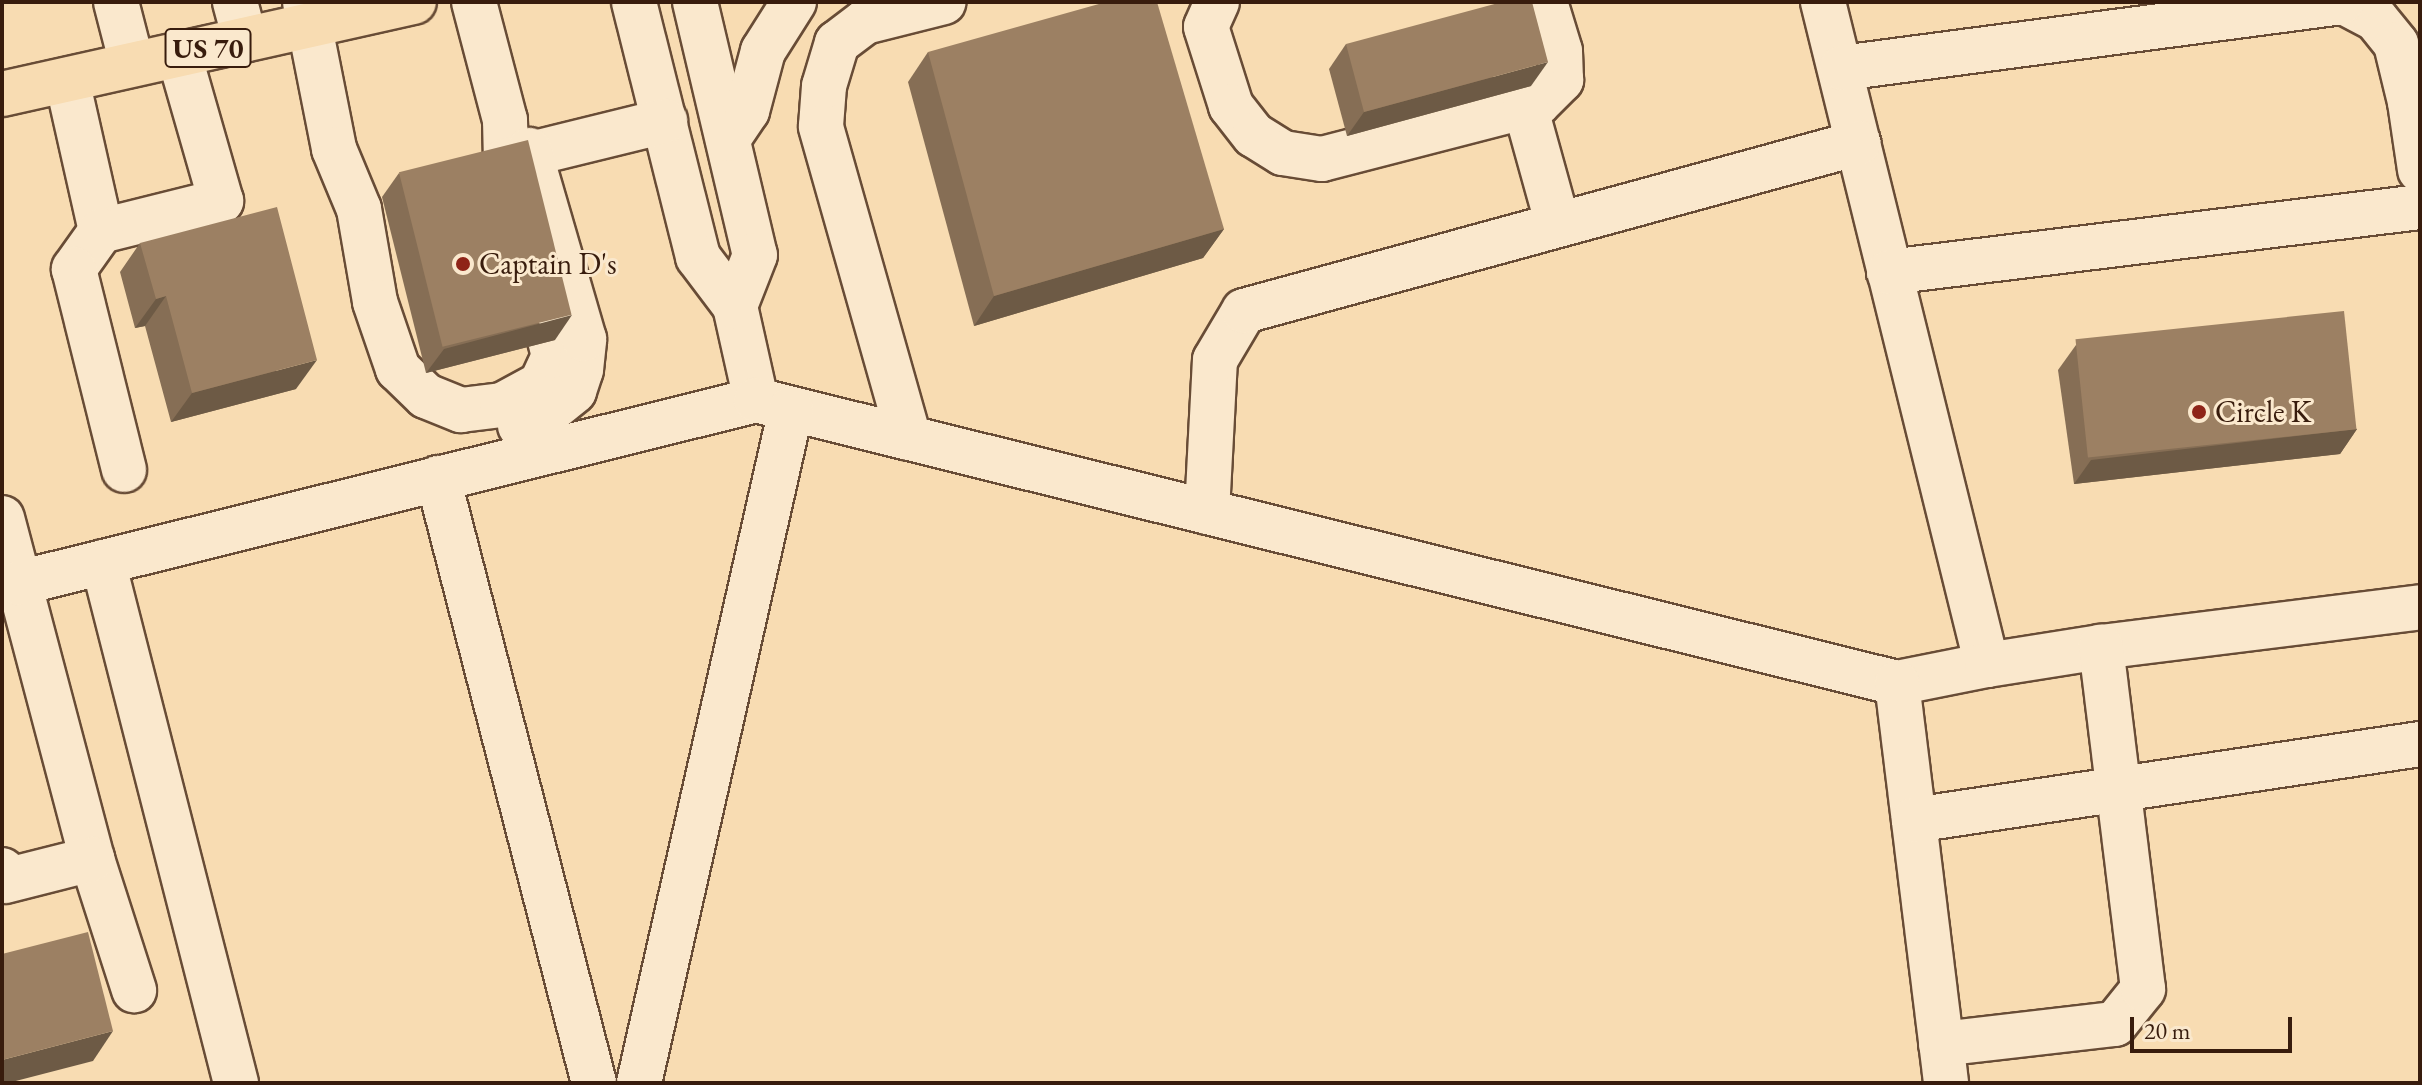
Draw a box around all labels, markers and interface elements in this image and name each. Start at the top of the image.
road number: US 70 [164,24,252,72]
place label: Captain D's [479,246,617,282]
marker: Captain D's [454,255,472,273]
place label: Circle K [2215,394,2311,430]
marker: Circle K [2190,403,2208,421]
scale bar [2134,1001,2296,1051]
text: 20 m [2144,1015,2191,1046]

